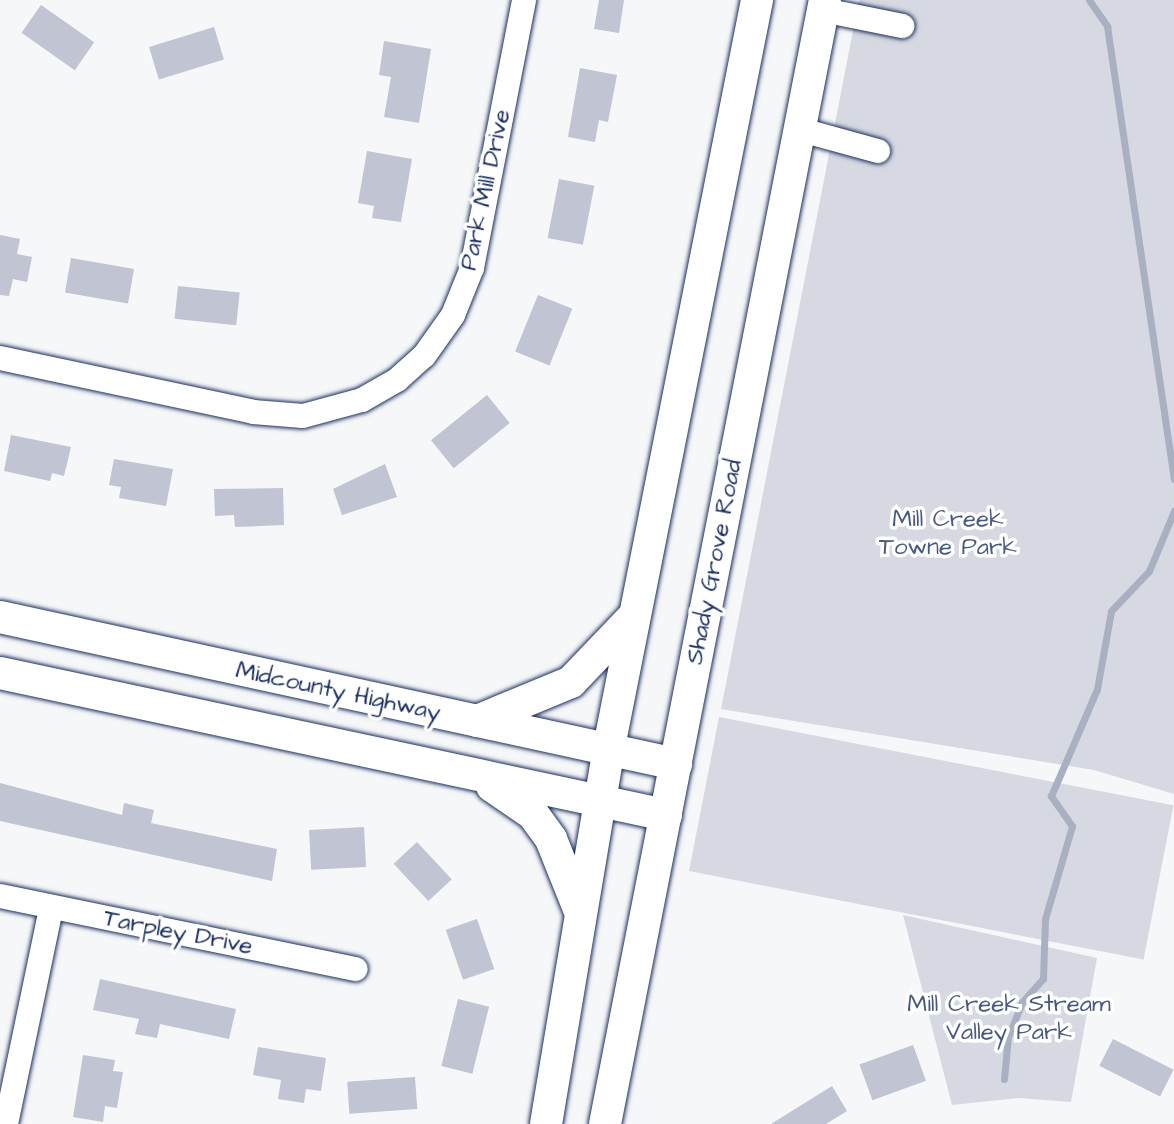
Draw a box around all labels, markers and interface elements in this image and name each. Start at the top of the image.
street label: Park Mill Drive [455,107,517,273]
street label: Shady Grove Road [681,457,749,667]
park label: Mill Creek Towne Park [879,506,1017,562]
street label: Midcounty Highway [233,656,443,728]
street label: Tarpley Drive [101,904,255,962]
park label: Mill Creek Stream Valley Park [907,991,1111,1047]

